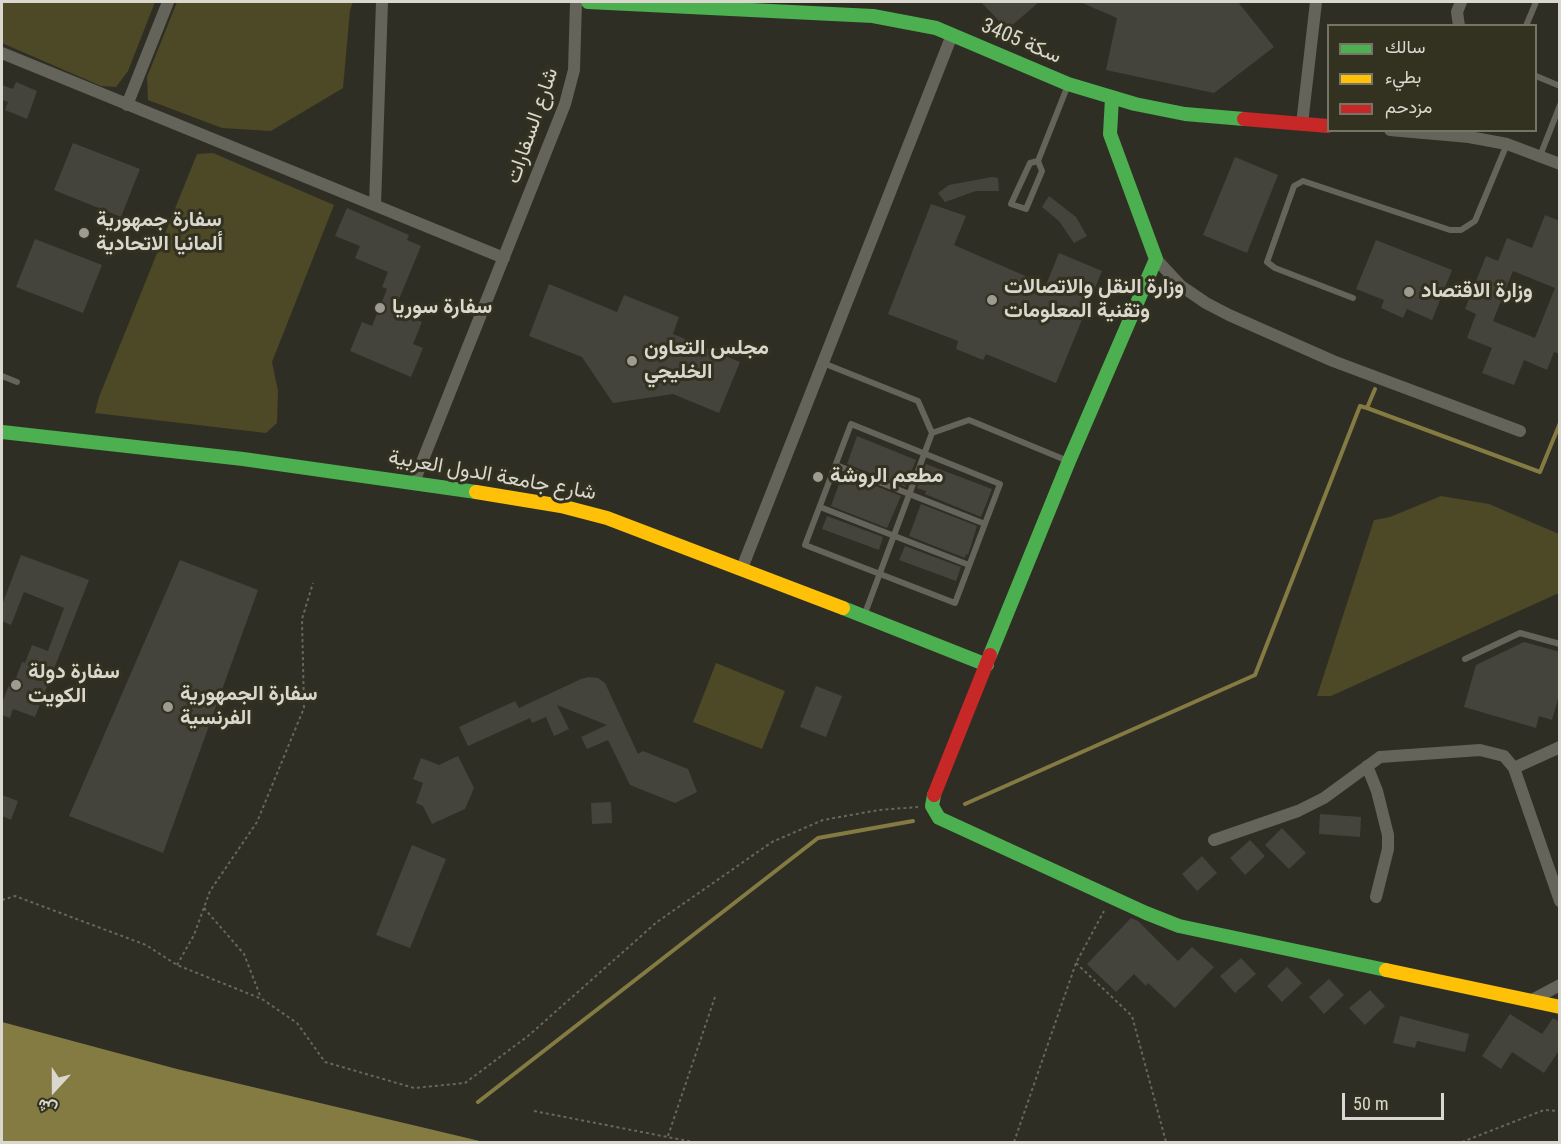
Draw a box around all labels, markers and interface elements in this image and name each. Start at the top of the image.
street label: سكة 3405 [977,14,1065,70]
legend [1327,24,1537,132]
text: سالك [1385,36,1425,57]
street label: شارع السفارات [501,65,565,187]
text: بطيء [1385,66,1421,87]
text: مزدحم [1385,96,1432,117]
place label: سفارة جمهورية ألمانيا الاتحادية [96,208,223,258]
marker: سفارة جمهورية ألمانيا الاتحادية [77,226,91,240]
place label: وزارة النقل والاتصالات وتقنية المعلومات [1004,275,1184,325]
place label: وزارة الاقتصاد [1421,279,1533,305]
marker: وزارة الاقتصاد [1402,285,1416,299]
marker: وزارة النقل والاتصالات وتقنية المعلومات [985,293,999,307]
place label: سفارة سوريا [392,295,492,321]
marker: سفارة سوريا [373,301,387,315]
place label: مجلس التعاون الخليجي [644,336,769,386]
marker: مجلس التعاون الخليجي [625,354,639,368]
street label: شارع جامعة الدول العربية [386,445,598,507]
place label: مطعم الروشة [830,464,943,490]
marker: مطعم الروشة [811,470,825,484]
place label: سفارة دولة الكويت [28,660,120,710]
marker: سفارة دولة الكويت [9,678,23,692]
place label: سفارة الجمهورية الفرنسية [180,682,318,732]
marker: سفارة الجمهورية الفرنسية [161,700,175,714]
north arrow [24,1060,84,1120]
scale bar [1345,1081,1447,1119]
text: 50 m [1353,1093,1388,1114]
text: ش [35,1095,60,1120]

